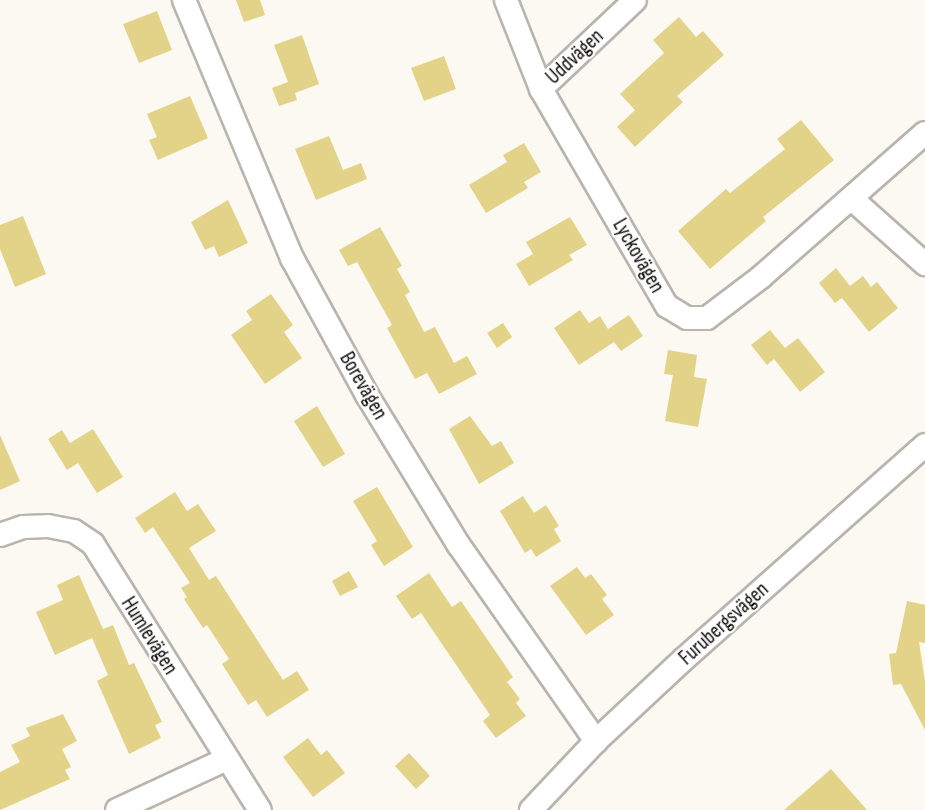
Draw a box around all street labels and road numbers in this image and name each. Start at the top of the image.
street label: Uddvägen [541,24,609,90]
street label: Lyckovägen [607,214,669,298]
street label: Borevägen [334,348,392,424]
street label: Furubergsvägen [674,577,774,671]
street label: Humlevägen [115,593,183,679]

